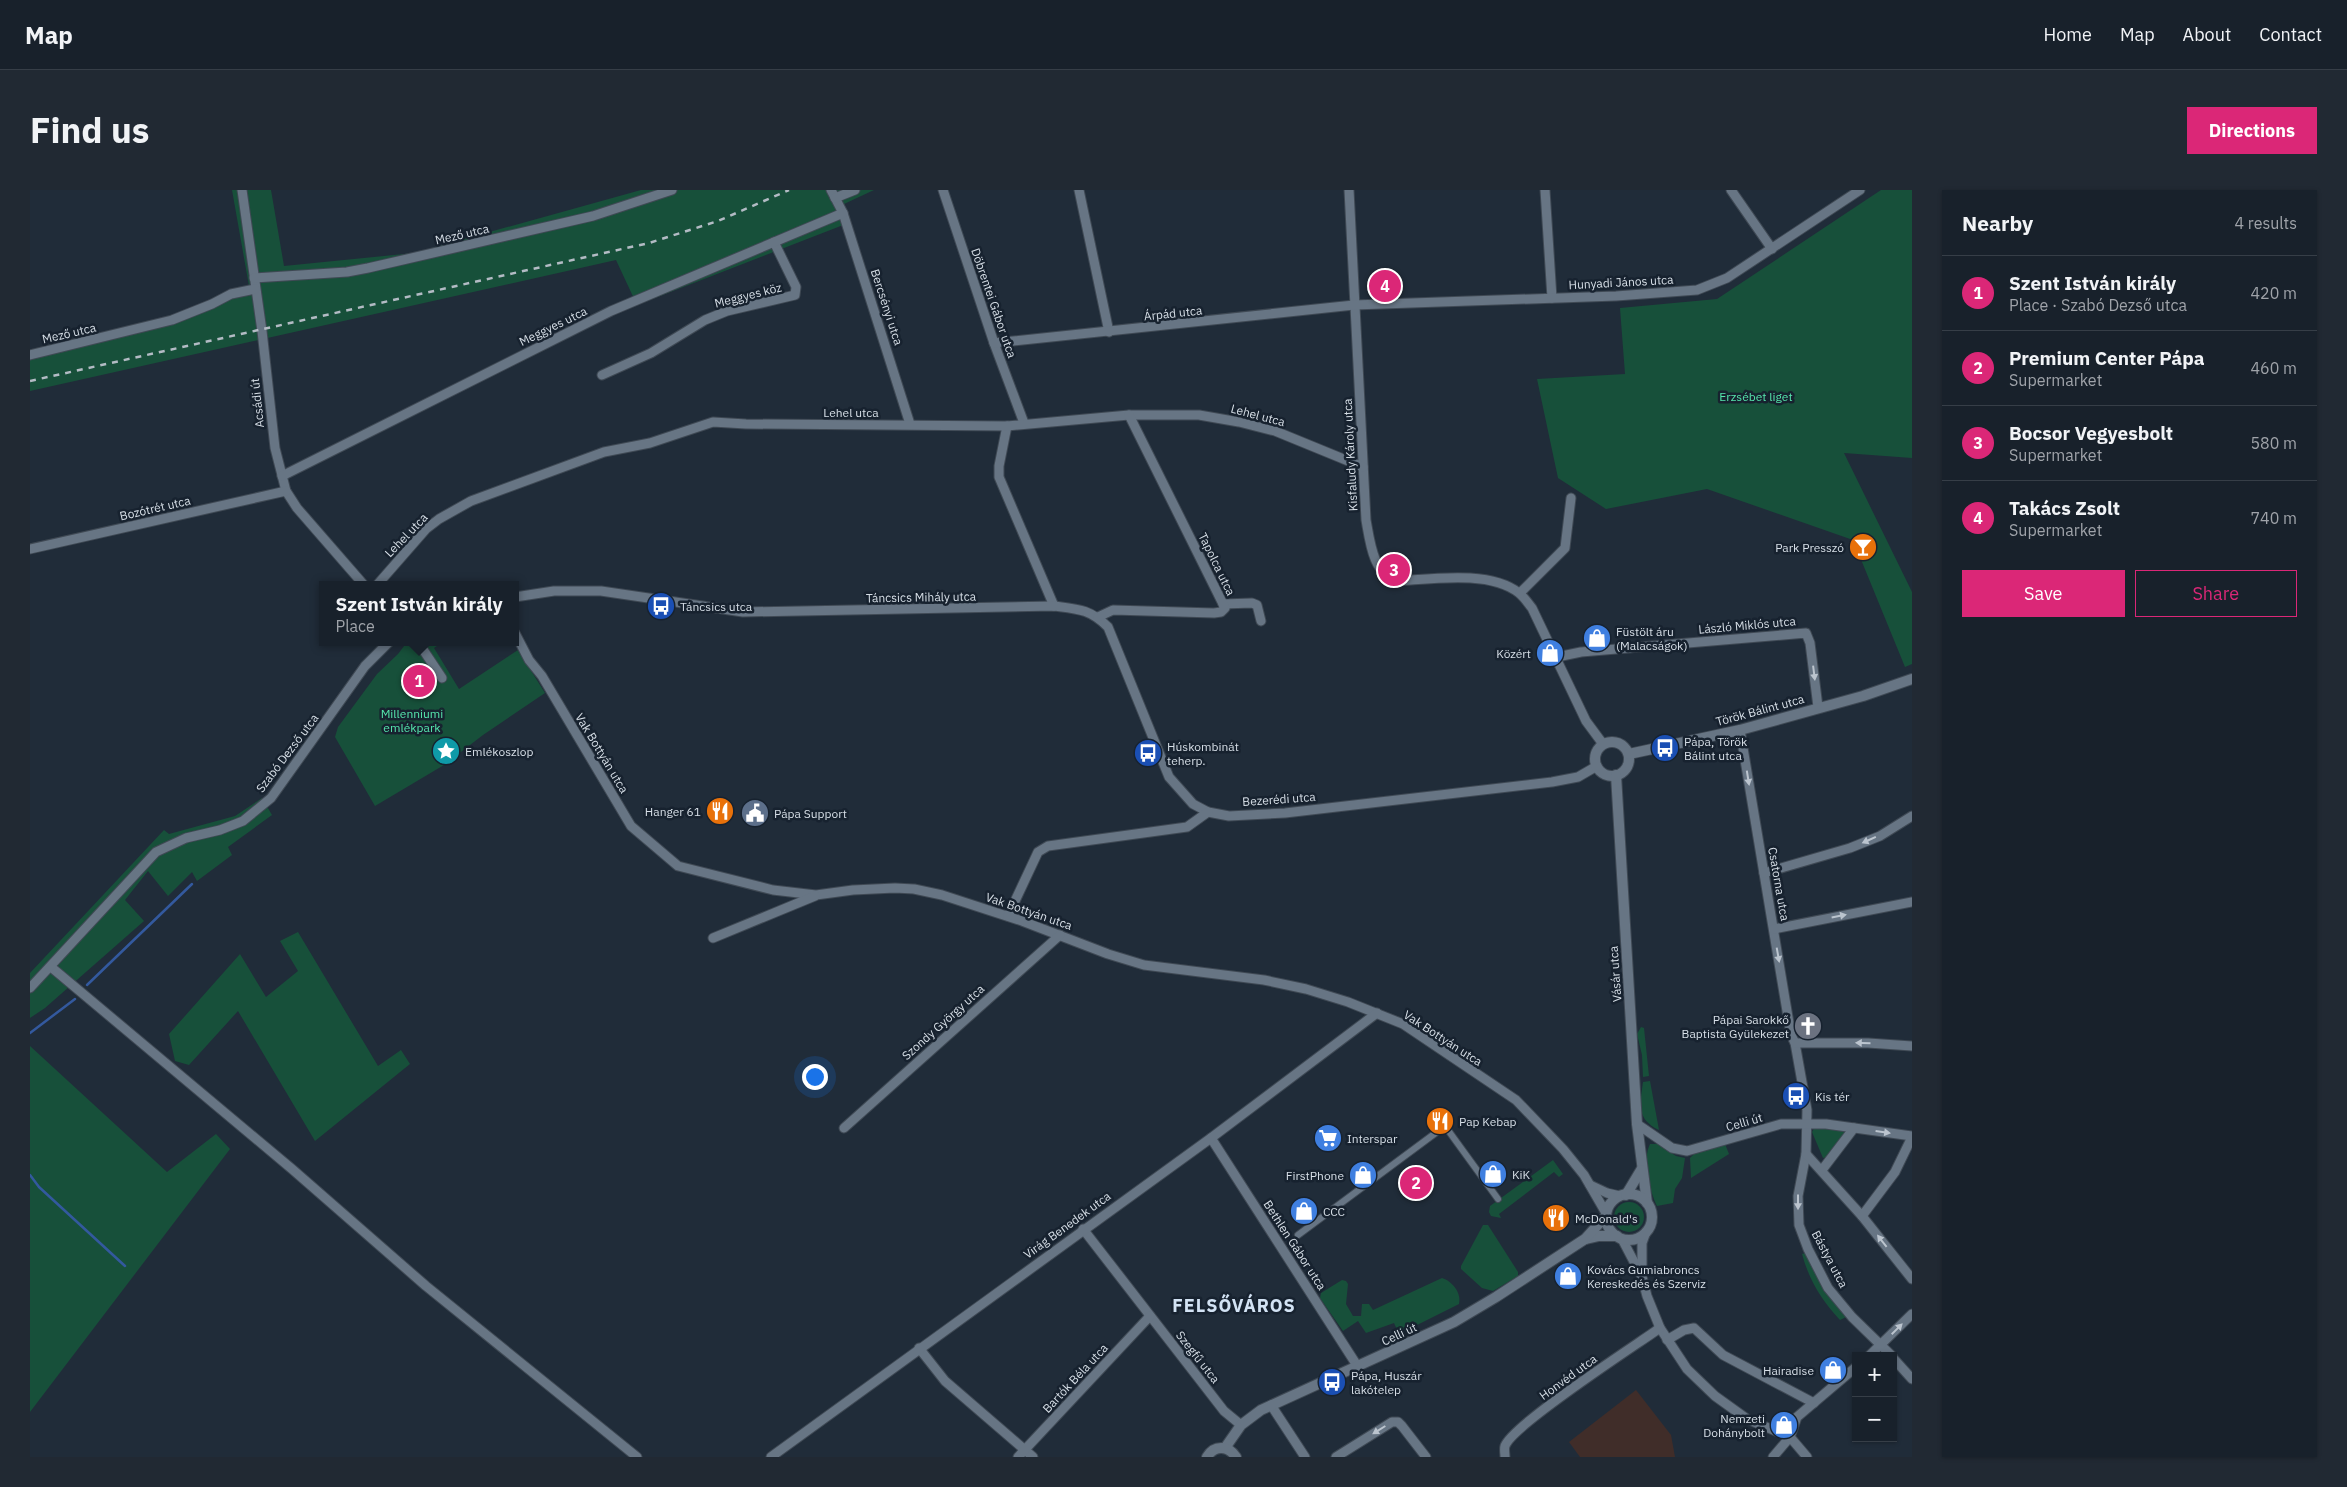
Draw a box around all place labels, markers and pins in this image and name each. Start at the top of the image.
pin: 4 [1369,267,1401,305]
bar icon: Park Presszó [1848,532,1878,562]
place label: Park Presszó [1775,540,1844,555]
pin: 3 [1378,551,1410,589]
bus stop icon: Táncsics utca [646,591,676,621]
place label: Táncsics utca [680,599,753,614]
shop icon: Füstölt áru (Malacságok) [1582,623,1612,653]
place label: Füstölt áru (Malacságok) [1616,624,1687,653]
shop icon: Közért [1535,638,1565,668]
place label: Közért [1496,646,1531,661]
pin: 1 [403,662,435,700]
bus stop icon: Pápa, Török Bálint utca [1650,733,1680,763]
place label: Pápa, Török Bálint utca [1684,734,1748,763]
place icon: Emlékoszlop [431,736,461,766]
bus stop icon: Húskombinát teherp. [1133,738,1163,768]
place label: Húskombinát teherp. [1167,739,1239,768]
place label: Emlékoszlop [465,744,533,759]
restaurant icon: Hanger 61 [705,796,735,826]
public building icon: Pápa Support [740,798,770,828]
place label: Hanger 61 [645,804,701,819]
place label: Pápa Support [774,806,847,821]
church icon: Pápai Sarokkő Baptista Gyülekezet [1793,1011,1823,1041]
place label: Pápai Sarokkő Baptista Gyülekezet [1682,1012,1789,1041]
bus stop icon: Kis tér [1781,1081,1811,1111]
place label: Kis tér [1815,1089,1850,1104]
restaurant icon: Pap Kebap [1425,1106,1455,1136]
place label: Pap Kebap [1459,1114,1517,1129]
supermarket icon: Interspar [1313,1123,1343,1153]
place label: Interspar [1347,1131,1398,1146]
shop icon: KiK [1478,1159,1508,1189]
shop icon: FirstPhone [1348,1160,1378,1190]
pin: 2 [1400,1164,1432,1202]
place label: KiK [1512,1167,1531,1182]
place label: FirstPhone [1286,1168,1344,1183]
shop icon: CCC [1289,1196,1319,1226]
restaurant icon: McDonald's [1541,1203,1571,1233]
place label: CCC [1323,1204,1346,1219]
place label: McDonald's [1575,1211,1638,1226]
shop icon: Kovács Gumiabroncs Kereskedés és Szerviz [1553,1261,1583,1291]
place label: Kovács Gumiabroncs Kereskedés és Szerviz [1587,1262,1706,1291]
shop icon: Hairadise [1818,1355,1848,1385]
place label: Hairadise [1763,1363,1814,1378]
bus stop icon: Pápa, Huszár lakótelep [1317,1367,1347,1397]
place label: Pápa, Huszár lakótelep [1351,1368,1422,1397]
shop icon: Nemzeti Dohánybolt [1769,1410,1799,1440]
place label: Nemzeti Dohánybolt [1703,1411,1765,1440]

